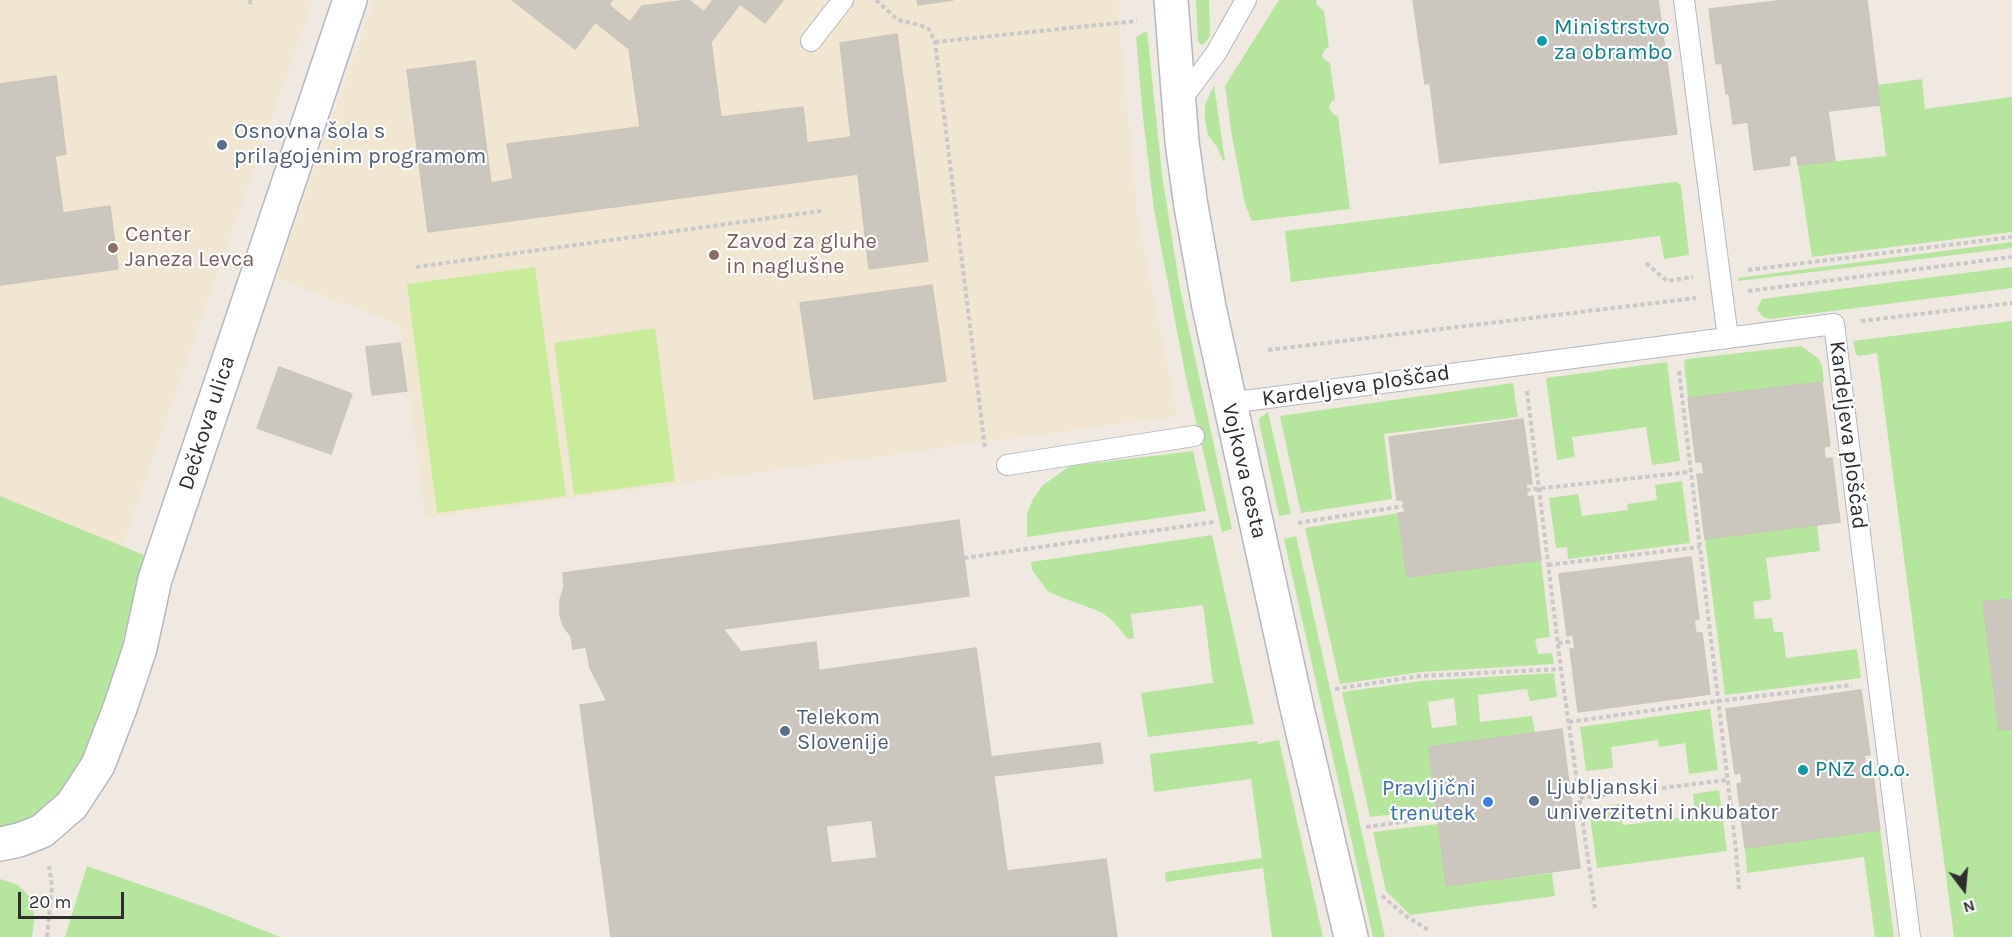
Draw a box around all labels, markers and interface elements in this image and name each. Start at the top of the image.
place label: Ministrstvo za obrambo [1554,15,1673,66]
marker: Ministrstvo za obrambo [1535,34,1549,48]
place label: Osnovna šola s prilagojenim programom [234,119,486,170]
marker: Osnovna šola s prilagojenim programom [215,138,229,152]
place label: Center Janeza Levca [125,222,254,274]
place label: Zavod za gluhe in naglušne [726,229,877,280]
marker: Center Janeza Levca [106,241,120,255]
marker: Zavod za gluhe in naglušne [707,248,721,262]
street label: Kardeljeva ploščad [1823,339,1873,531]
street label: Dečkova ulica [173,353,241,493]
street label: Kardeljeva ploščad [1260,360,1452,412]
street label: Vojkova cesta [1216,401,1272,541]
place label: Telekom Slovenije [797,705,889,756]
marker: Telekom Slovenije [778,724,792,738]
place label: PNZ d.o.o. [1815,757,1909,783]
marker: PNZ d.o.o. [1796,763,1810,777]
place label: Ljubljanski univerzitetni inkubator [1546,775,1778,826]
place label: Pravljični trenutek [1382,776,1476,828]
marker: Ljubljanski univerzitetni inkubator [1527,794,1541,808]
marker: Pravljični trenutek [1481,795,1495,809]
north arrow [1934,859,1994,919]
scale bar [21,880,128,918]
text: 20 m [29,891,71,913]
text: N [1961,896,1977,917]

